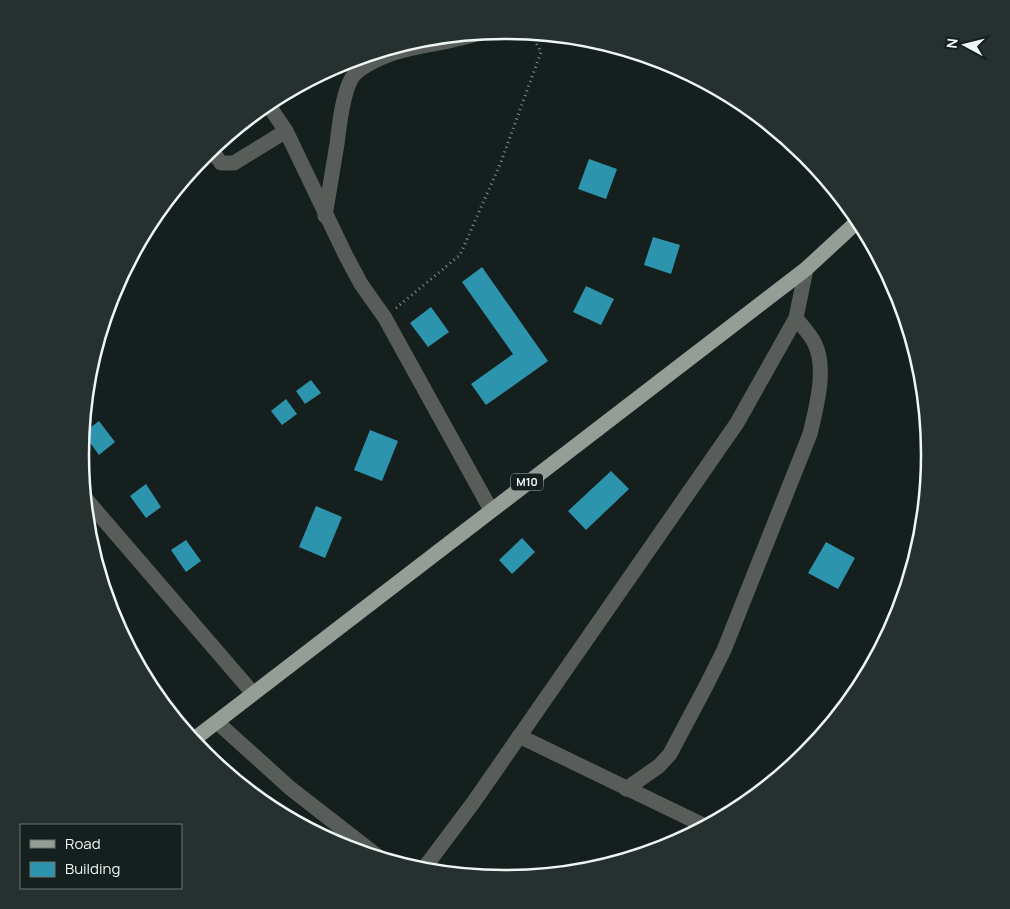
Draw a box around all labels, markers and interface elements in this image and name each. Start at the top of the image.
north arrow [940,20,990,70]
text: N [942,37,962,50]
road number: M10 [511,474,543,491]
legend [20,824,182,889]
text: Road [65,833,101,854]
text: Building [65,858,120,879]

